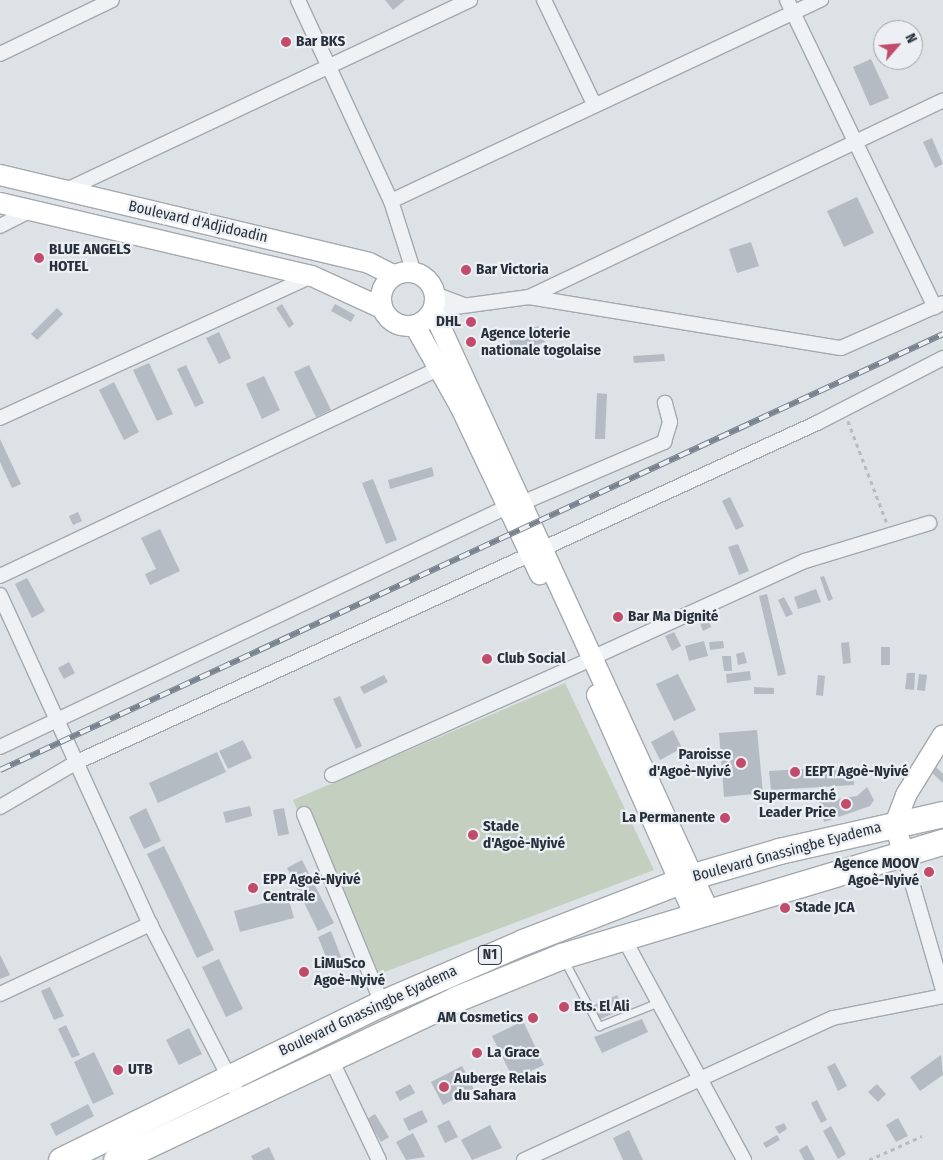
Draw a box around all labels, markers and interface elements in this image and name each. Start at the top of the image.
north arrow [873,20,923,70]
text: N [901,31,920,46]
place label: Bar BKS [296,33,345,51]
marker: Bar BKS [280,36,292,48]
street label: Boulevard d'Adjidoadin [127,197,269,247]
place label: BLUE ANGELS HOTEL [49,240,131,275]
marker: BLUE ANGELS HOTEL [33,252,45,264]
place label: Bar Victoria [476,261,549,279]
marker: Bar Victoria [460,264,472,276]
place label: DHL [436,313,461,331]
marker: DHL [465,316,477,328]
place label: Agence loterie nationale togolaise [481,324,601,359]
marker: Agence loterie nationale togolaise [465,336,477,348]
place label: Bar Ma Dignité [628,608,718,626]
marker: Bar Ma Dignité [612,611,624,623]
place label: Club Social [497,650,565,668]
marker: Club Social [481,653,493,665]
place label: Paroisse d'Agoè-Nyivé [649,745,731,780]
marker: Paroisse d'Agoè-Nyivé [735,757,747,769]
place label: EEPT Agoè-Nyivé [805,763,909,781]
marker: EEPT Agoè-Nyivé [789,766,801,778]
place label: Supermarché Leader Price [753,786,836,821]
marker: Supermarché Leader Price [840,798,852,810]
place label: La Permanente [622,809,715,827]
marker: La Permanente [719,812,731,824]
place label: Stade d'Agoè-Nyivé [483,817,565,852]
street label: Boulevard Gnassingbe Eyadema [691,818,883,886]
marker: Stade d'Agoè-Nyivé [467,829,479,841]
place label: Agence MOOV Agoè-Nyivé [834,854,919,889]
marker: Agence MOOV Agoè-Nyivé [923,866,935,878]
place label: EPP Agoè-Nyivé Centrale [263,870,361,905]
marker: EPP Agoè-Nyivé Centrale [247,882,259,894]
place label: Stade JCA [795,899,855,917]
marker: Stade JCA [779,902,791,914]
road number: N1 [478,944,502,966]
place label: LiMuSco Agoè-Nyivé [314,954,385,989]
street label: Boulevard Gnassingbe Eyadema [276,962,460,1060]
marker: LiMuSco Agoè-Nyivé [298,966,310,978]
place label: Ets. El Ali [574,998,630,1016]
marker: Ets. El Ali [558,1001,570,1013]
place label: AM Cosmetics [437,1009,523,1027]
marker: AM Cosmetics [527,1012,539,1024]
place label: La Grace [487,1044,540,1062]
marker: La Grace [471,1047,483,1059]
place label: UTB [128,1061,153,1079]
marker: UTB [112,1064,124,1076]
place label: Auberge Relais du Sahara [454,1069,547,1104]
marker: Auberge Relais du Sahara [438,1081,450,1093]

